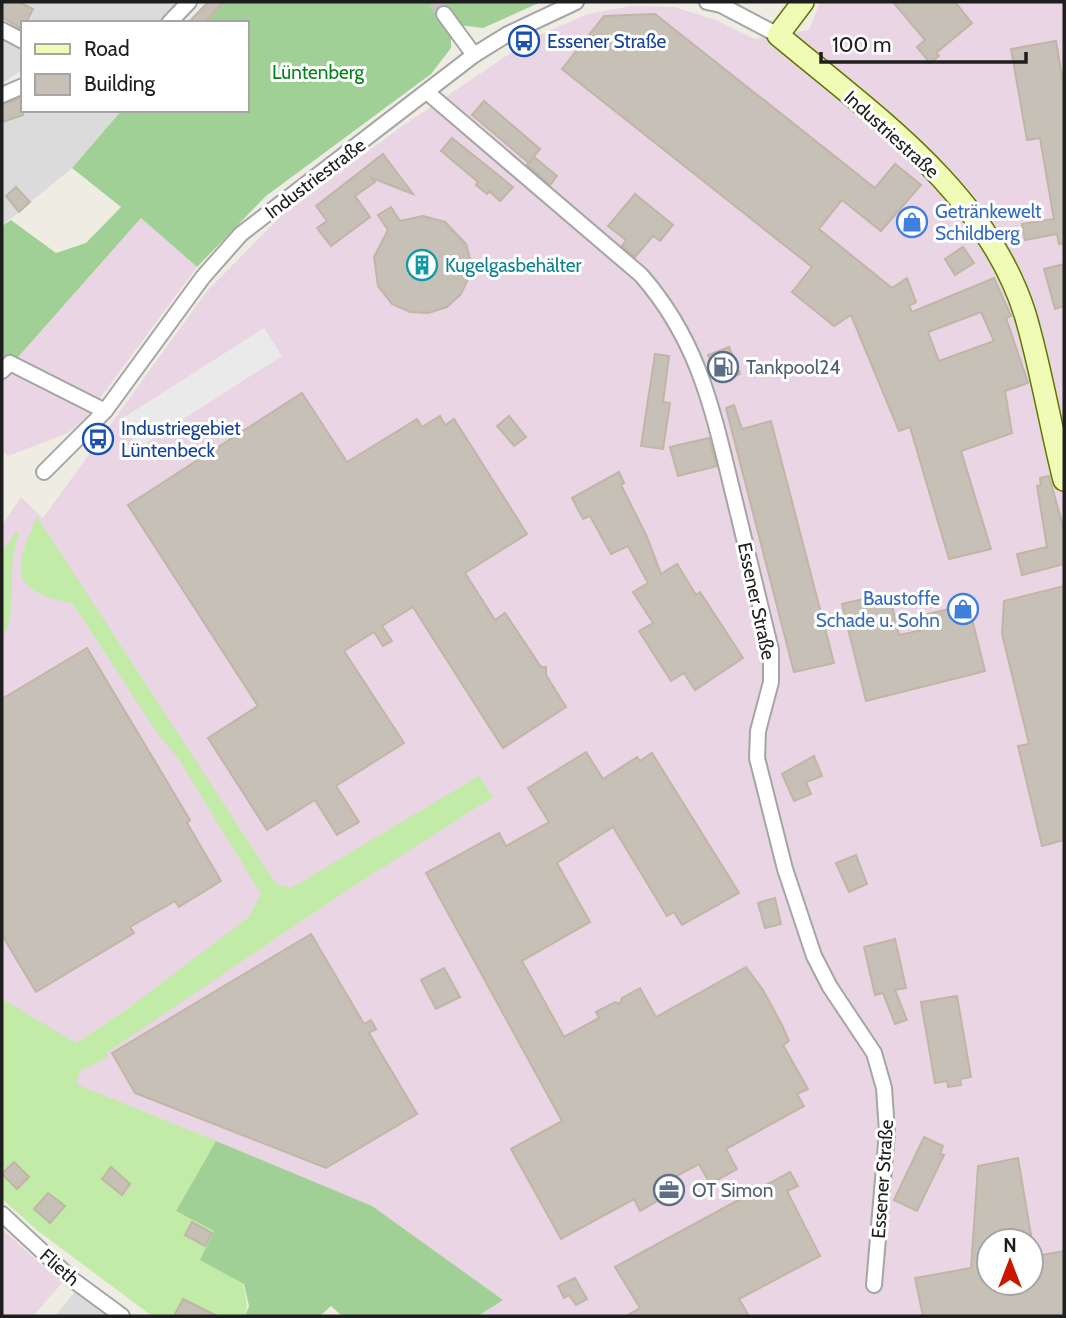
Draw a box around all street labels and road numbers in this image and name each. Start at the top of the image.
street label: Industriestraße [839,86,944,183]
street label: Industriestraße [261,133,370,224]
street label: Essener Straße [733,540,780,662]
street label: Essener Straße [867,1118,898,1239]
street label: Flieth [35,1244,84,1291]

